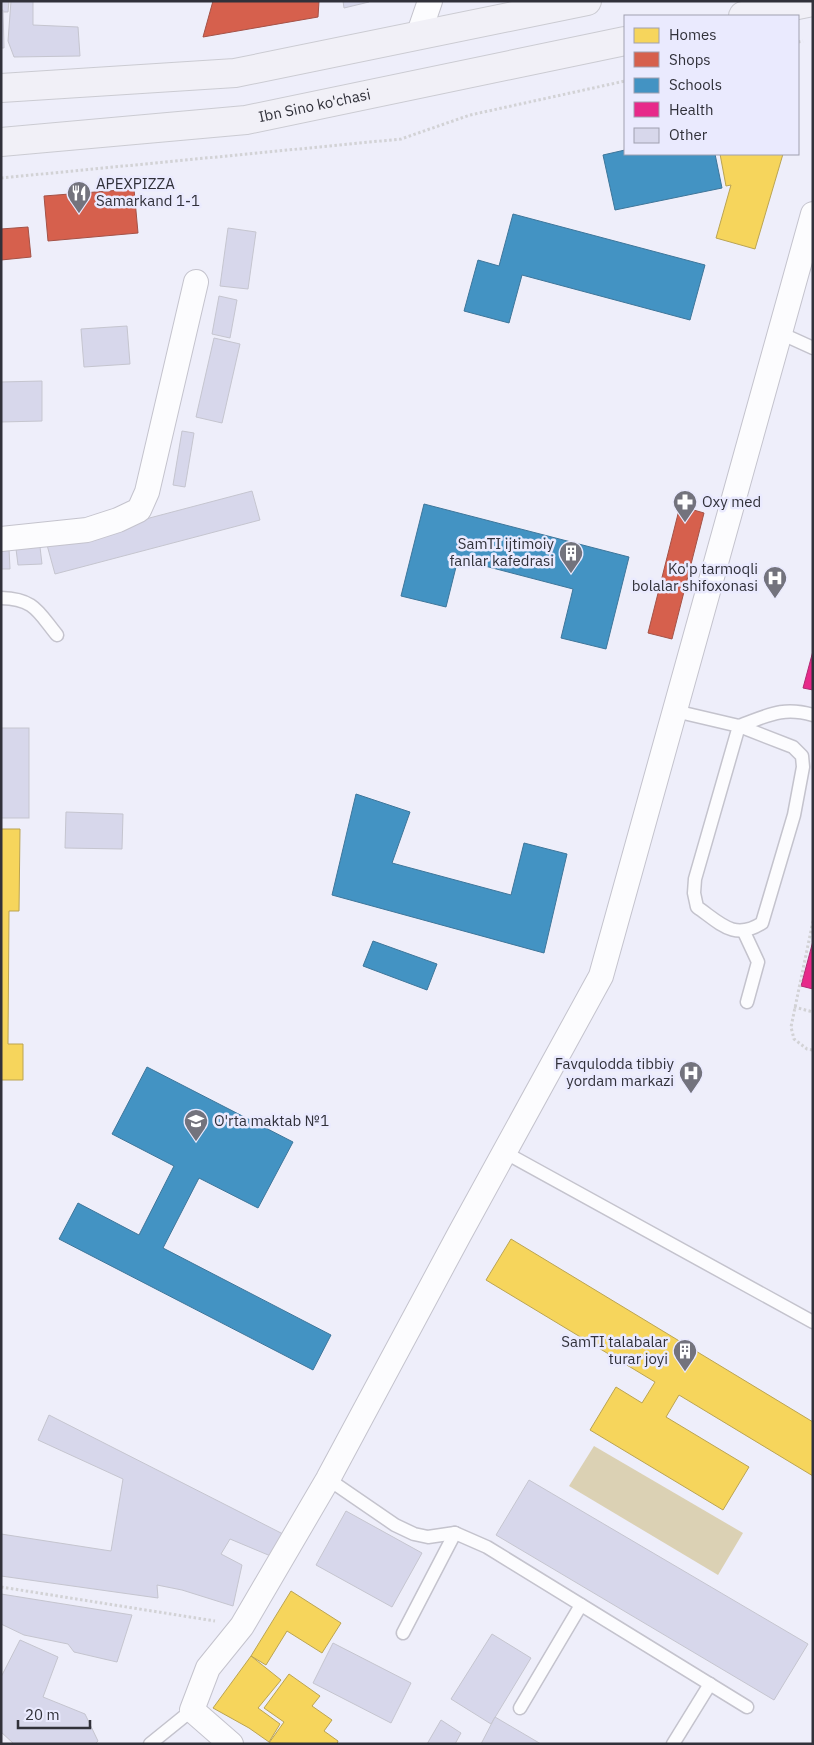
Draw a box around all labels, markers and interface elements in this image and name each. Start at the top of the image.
legend [624,15,799,155]
text: Homes [669,25,717,44]
text: Shops [669,50,711,69]
text: Schools [669,75,722,94]
street label: Ibn Sino ko'chasi [257,84,372,126]
text: Health [669,100,714,119]
text: Other [669,125,708,144]
place label: APEXPIZZA Samarkand 1-1 [96,174,200,210]
restaurant icon: APEXPIZZA Samarkand 1-1 [66,180,92,214]
pharmacy icon: Oxy med [672,489,698,523]
place label: Oxy med [702,492,761,511]
place label: SamTI ijtimoiy fanlar kafedrasi [449,534,555,570]
building icon: SamTI ijtimoiy fanlar kafedrasi [558,540,584,574]
place label: Ko'p tarmoqli bolalar shifoxonasi [632,559,758,595]
hospital icon: Ko'p tarmoqli bolalar shifoxonasi [762,565,788,599]
place label: Favqulodda tibbiy yordam markazi [555,1054,675,1090]
hospital icon: Favqulodda tibbiy yordam markazi [678,1060,704,1094]
school or university icon: O'rta maktab №1 [183,1108,209,1142]
place label: O'rta maktab №1 [214,1111,329,1130]
place label: SamTI talabalar turar joyi [561,1332,668,1368]
building icon: SamTI talabalar turar joyi [672,1338,698,1372]
scale bar [18,1698,90,1730]
text: 20 m [25,1705,60,1724]

